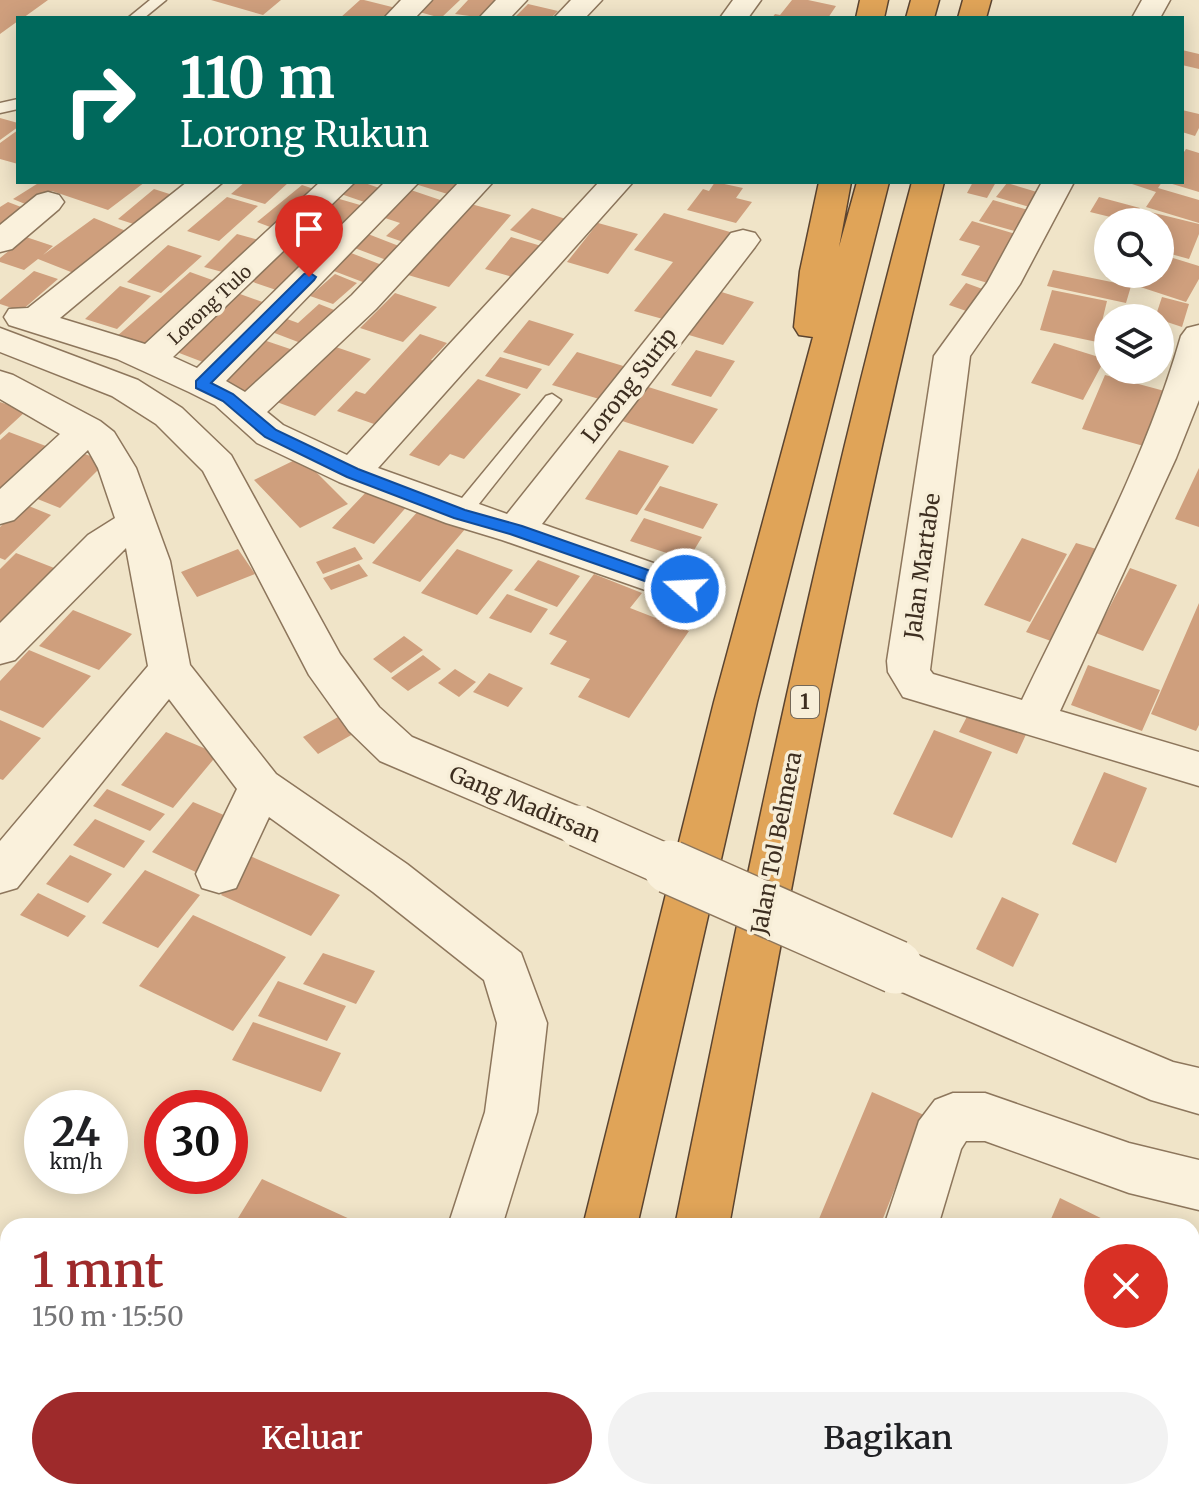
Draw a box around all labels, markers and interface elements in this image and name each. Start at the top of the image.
text: 110 m [180,43,335,113]
icon: right [48,48,152,152]
text: Lorong Rukun [180,112,429,157]
pin [275,195,343,277]
icon: arrive [287,207,331,251]
map controls [1094,208,1174,384]
button: search [1094,208,1174,288]
street label: Lorong Tulo [163,260,256,349]
button: layers [1094,304,1174,384]
street label: Lorong Surip [575,322,683,448]
street label: Jalan Martabe [898,491,946,642]
position arrow [643,547,727,631]
road number: 1 [791,686,819,718]
street label: Jalan Tol Belmera [744,749,807,938]
street label: Gang Madirsan [445,759,605,849]
speed limit sign: 30 [144,1090,248,1194]
text: 24 [52,1107,100,1157]
text: km/h [50,1149,102,1174]
text: 1 mnt [32,1240,164,1300]
button: close [1084,1244,1168,1328]
text: 150 m · 15:50 [32,1300,184,1333]
button: Keluar [32,1392,592,1484]
button: Bagikan [608,1392,1168,1484]

